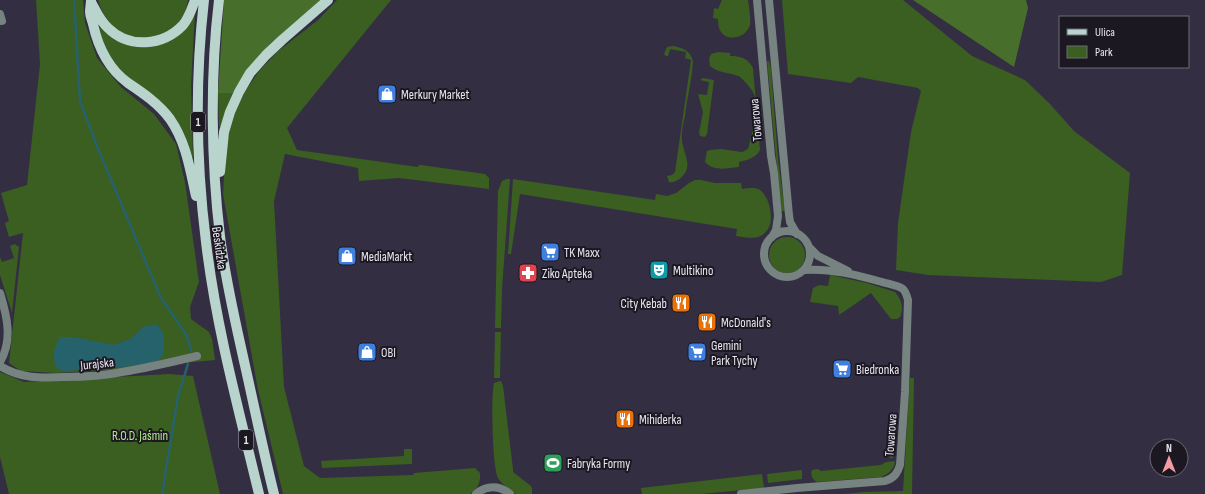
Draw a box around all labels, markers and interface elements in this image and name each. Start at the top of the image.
legend [1059,16,1189,68]
text: Ulica [1095,25,1115,40]
text: Park [1095,45,1113,60]
shop icon: Merkury Market [376,83,398,105]
place label: Merkury Market [401,87,469,103]
street label: Towarowa [746,98,766,142]
road number: 1 [191,112,205,132]
street label: Beskidzka [208,226,230,271]
supermarket icon: TK Maxx [539,241,561,263]
shop icon: MediaMarkt [336,245,358,267]
place label: TK Maxx [564,245,600,261]
place label: MediaMarkt [361,249,412,265]
theatre icon: Multikino [648,259,670,281]
pharmacy icon: Ziko Apteka [517,262,539,284]
place label: Multikino [673,263,713,279]
place label: Ziko Apteka [542,266,592,282]
restaurant icon: City Kebab [670,292,692,314]
place label: City Kebab [621,296,667,312]
restaurant icon: McDonald's [696,311,718,333]
place label: McDonald's [721,315,771,331]
place label: Gemini Park Tychy [711,338,758,369]
shop icon: OBI [356,341,378,363]
supermarket icon: Gemini Park Tychy [686,341,708,363]
place label: OBI [381,345,396,361]
street label: Jurajska [79,354,115,374]
supermarket icon: Biedronka [831,358,853,380]
place label: Biedronka [856,362,899,378]
restaurant icon: Mihiderka [614,408,636,430]
place label: Mihiderka [639,412,681,428]
street label: Towarowa [882,413,900,457]
park label: R.O.D. Jaśmin [112,428,168,444]
road number: 1 [239,430,253,450]
north arrow [1149,438,1189,478]
text: N [1166,442,1172,455]
sports icon: Fabryka Formy [542,452,564,474]
place label: Fabryka Formy [567,456,630,472]

